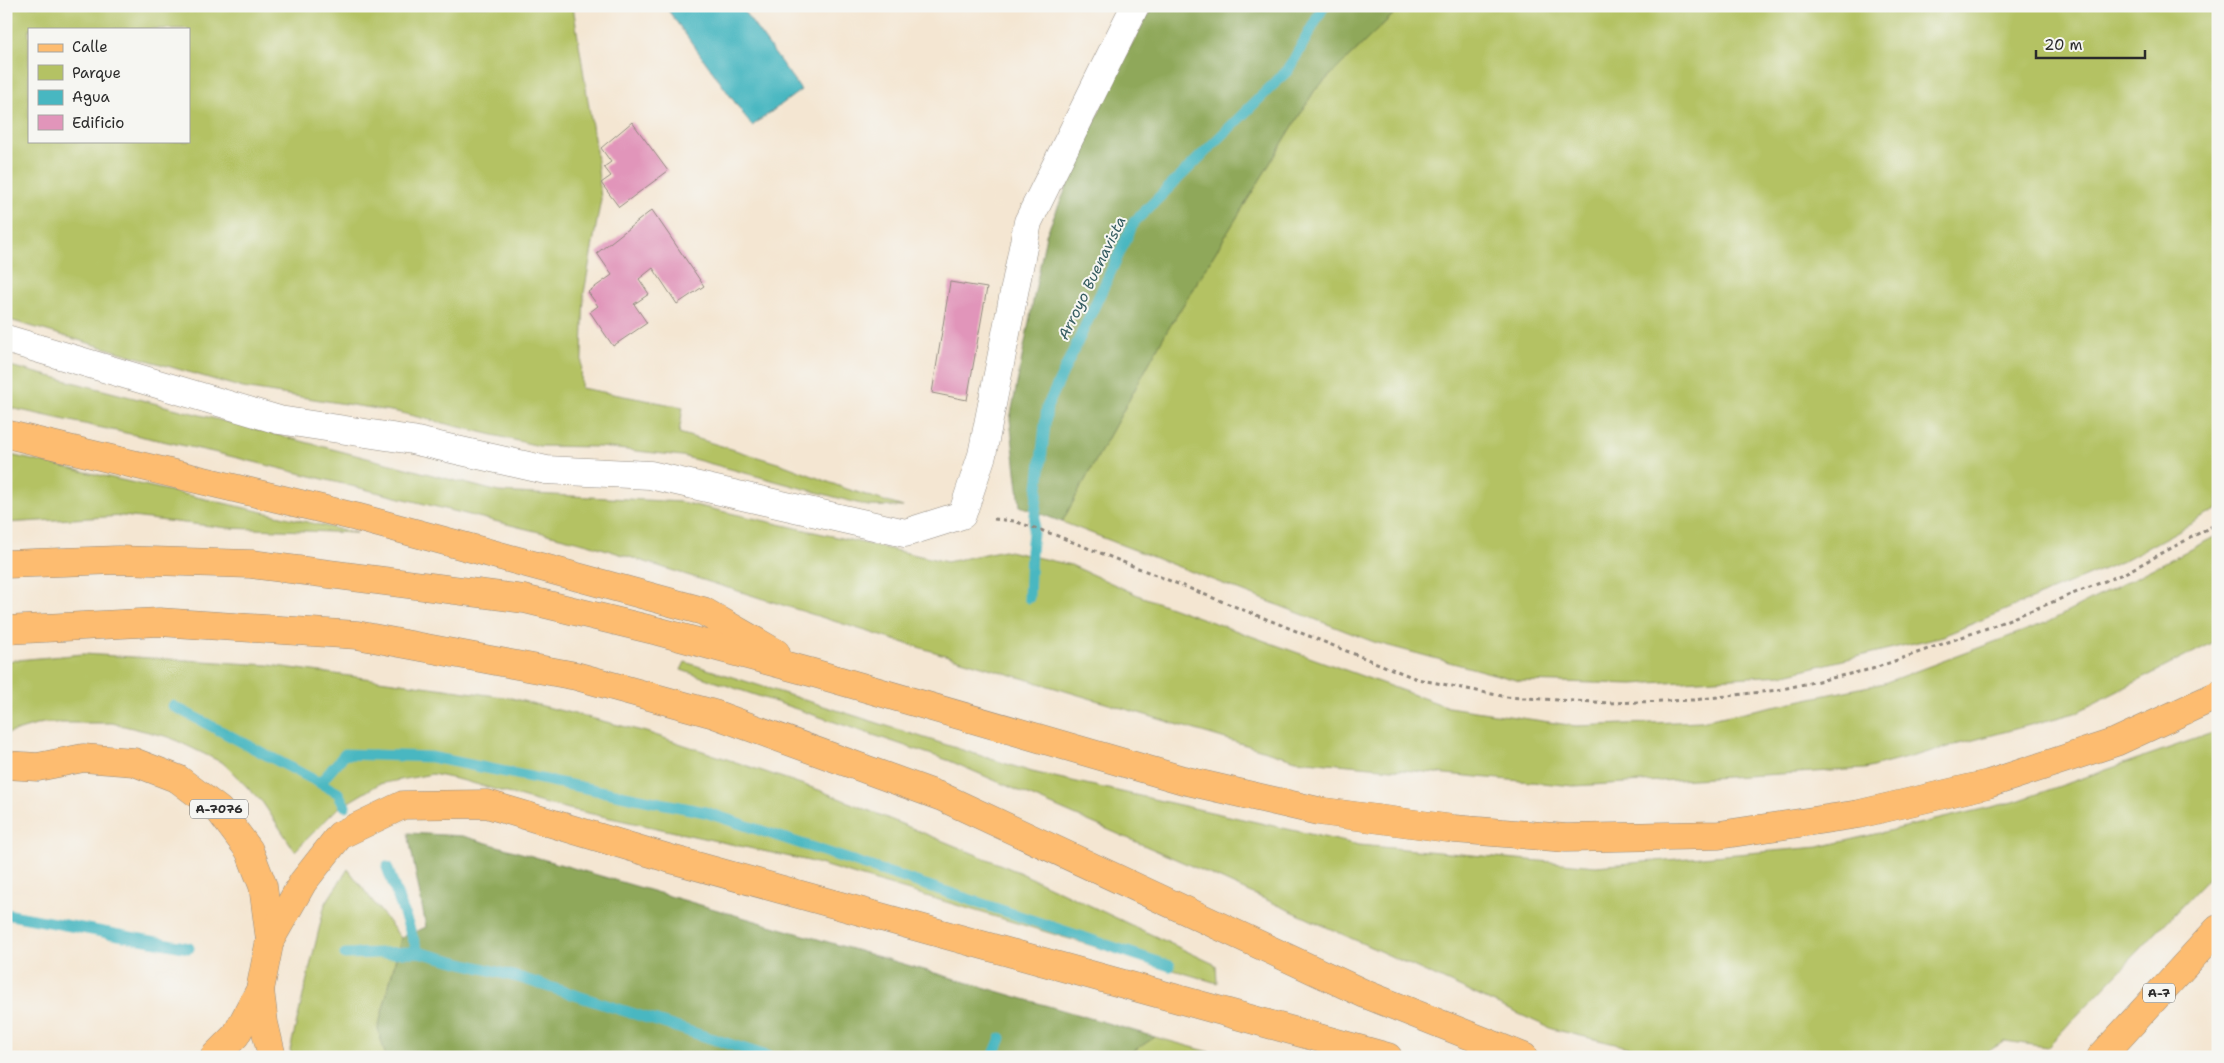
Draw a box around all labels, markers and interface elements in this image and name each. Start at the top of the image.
legend [28,28,190,142]
scale bar [2036,28,2145,60]
text: 20 m [2044,35,2083,55]
text: Calle [72,37,108,57]
text: Parque [72,63,121,83]
text: Agua [72,87,111,107]
text: Edificio [72,113,124,133]
water label: Arroyo Buenavista [1053,213,1131,343]
road number: A-7076 [190,800,248,819]
road number: A-7 [2143,984,2175,1002]

